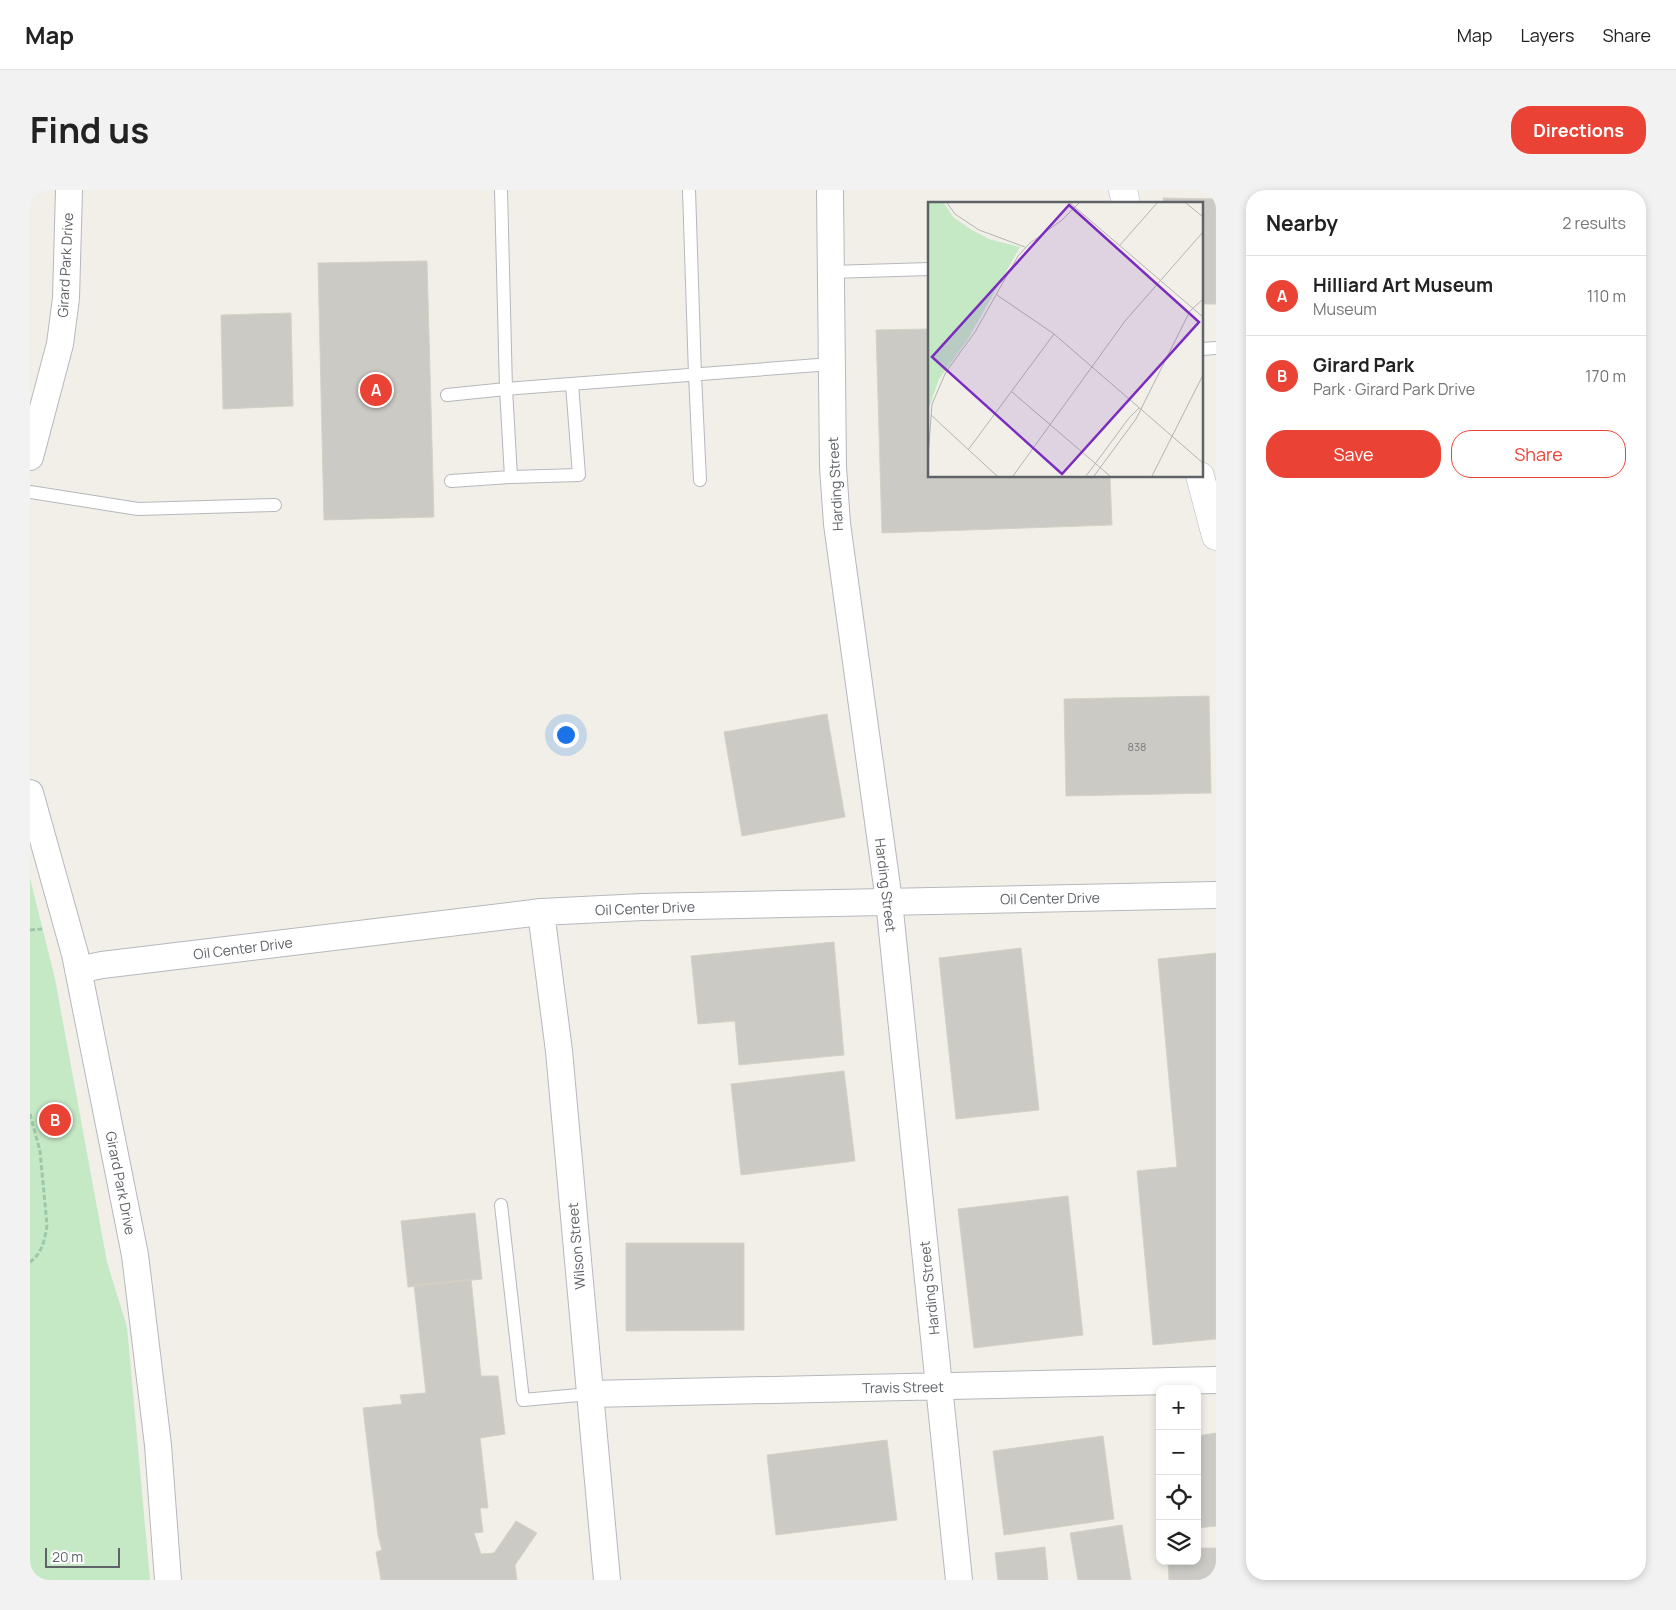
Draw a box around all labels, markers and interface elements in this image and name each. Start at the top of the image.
text: Map [25,18,74,51]
text: Map [1457,23,1492,47]
text: Layers [1520,23,1574,47]
text: Share [1602,23,1651,47]
text: Find us [30,106,149,154]
button: Directions [1511,106,1646,154]
inset map [928,202,1204,478]
text: Nearby [1266,209,1338,237]
street label: Girard Park Drive [53,212,77,318]
text: 2 results [1562,212,1626,234]
text: Hilliard Art Museum [1313,272,1493,298]
text: A [1277,285,1287,307]
text: 110 m [1587,285,1626,307]
text: Museum [1313,298,1377,320]
text: Girard Park [1313,352,1414,378]
text: B [1277,365,1287,387]
text: 170 m [1585,365,1626,387]
pin: A [360,371,392,409]
text: Park · Girard Park Drive [1313,378,1475,400]
button: Save [1266,430,1441,478]
button: Share [1451,430,1626,478]
street label: Harding Street [823,436,847,532]
your location [553,722,579,748]
house number: 838 [1128,739,1146,754]
street label: Harding Street [871,837,901,933]
street label: Oil Center Drive [1000,888,1100,908]
street label: Oil Center Drive [595,897,695,919]
street label: Oil Center Drive [192,932,294,964]
pin: B [39,1101,71,1139]
street label: Girard Park Drive [102,1130,140,1236]
street label: Wilson Street [563,1201,589,1290]
street label: Harding Street [915,1240,943,1336]
street label: Travis Street [862,1377,944,1397]
map controls [1156,1385,1201,1565]
button: + [1156,1385,1201,1430]
button: − [1156,1430,1201,1475]
button: locate [1156,1475,1201,1520]
button: layers [1156,1520,1201,1565]
scale bar [45,1545,120,1568]
text: 20 m [52,1547,83,1566]

